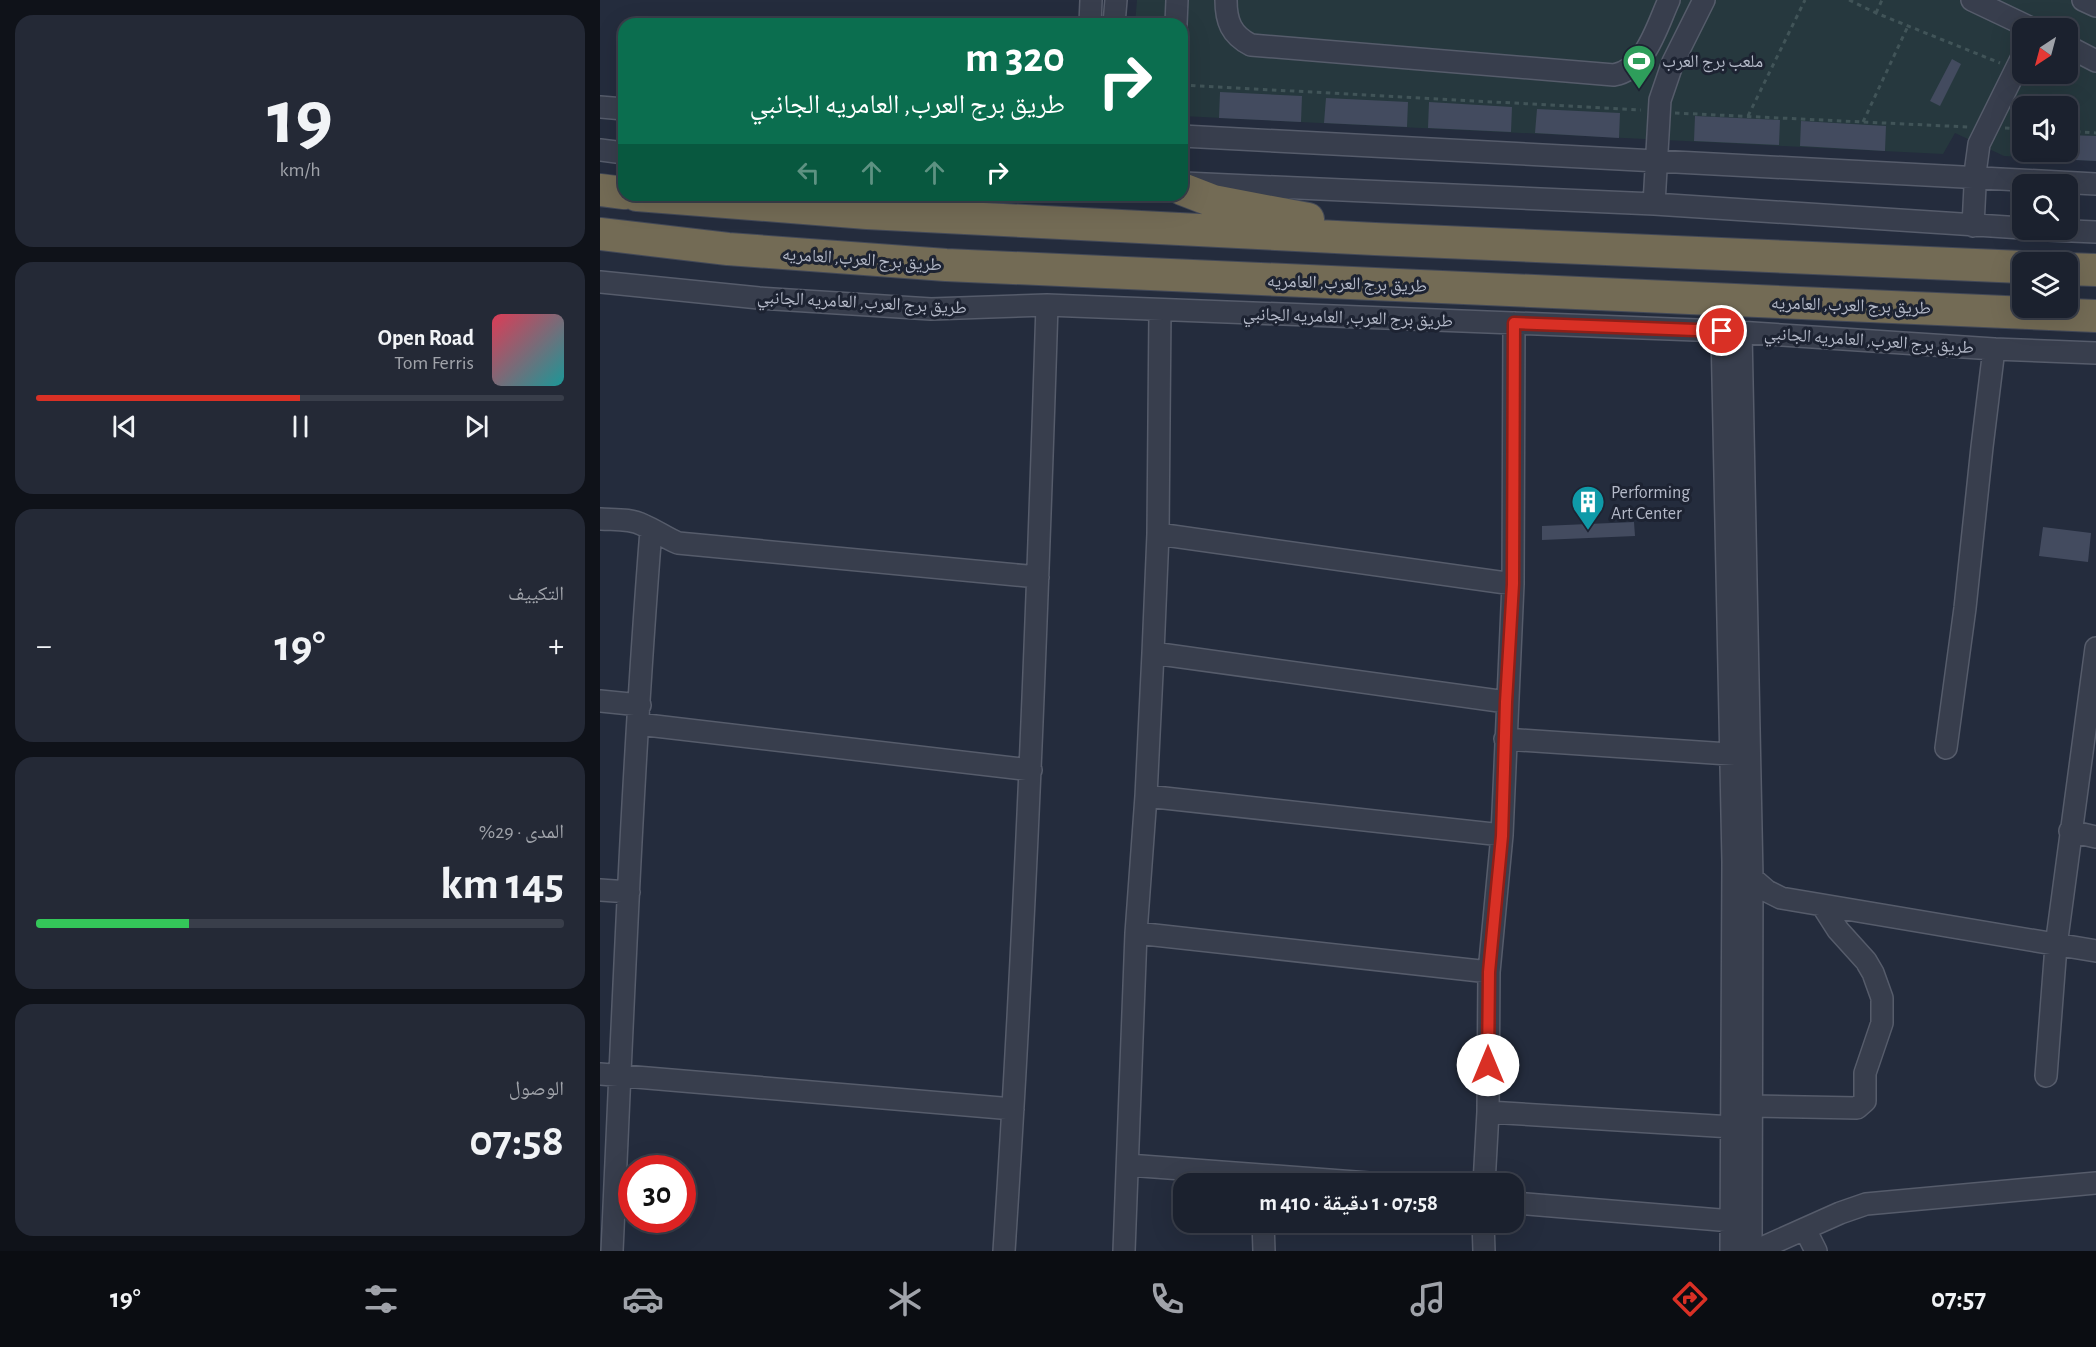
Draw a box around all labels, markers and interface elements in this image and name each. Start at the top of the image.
north arrow [2012,18,2078,84]
map controls [2012,18,2078,318]
text: 320 m [965,37,1065,79]
icon: right [1086,42,1164,120]
sports icon: ملعب برج العرب [1621,43,1657,90]
place label: ملعب برج العرب [1662,53,1763,73]
text: 19 [267,80,333,158]
text: طريق برج العرب, العامريه الجانبي [749,91,1065,118]
button: sound [2012,96,2078,162]
icon: left [792,156,825,189]
icon: ahead [855,156,888,189]
icon: ahead [918,156,951,189]
icon: right [981,156,1014,189]
text: km/h [279,160,321,180]
button: search [2012,174,2078,240]
street label: طريق برج العرب, العامريه [781,245,942,277]
button: layers [2012,252,2078,318]
street label: طريق برج العرب, العامريه [1267,272,1427,298]
street label: طريق برج العرب, العامريه الجانبي [756,289,967,322]
street label: طريق برج العرب, العامريه [1771,294,1931,320]
street label: طريق برج العرب, العامريه الجانبي [1242,305,1453,335]
pin [1696,305,1747,356]
icon: arrive [1705,314,1738,347]
street label: طريق برج العرب, العامريه الجانبي [1763,325,1974,362]
text: Open Road [378,327,474,349]
text: Tom Ferris [394,353,474,373]
icon: previous [108,410,141,443]
icon: pause [284,410,317,443]
icon: next [460,410,493,443]
building icon: Performing Art Center [1570,484,1606,531]
place label: Performing Art Center [1611,484,1690,523]
text: التكييف [508,584,564,604]
text: 19° [274,624,326,669]
text: − [36,630,52,663]
text: + [548,630,564,663]
text: المدى · 29% [479,822,564,842]
text: 145 km [440,862,564,907]
position arrow [1456,1033,1520,1097]
text: الوصول [509,1079,564,1099]
text: 07:58 [469,1119,564,1164]
speed limit sign: 30 [618,1155,696,1233]
text: 07:58 · 1 دقيقة · 410 m [1259,1192,1438,1214]
icon: filters [360,1278,402,1320]
icon: car [622,1278,664,1320]
icon: climate [884,1278,926,1320]
icon: phone [1146,1278,1188,1320]
icon: music [1407,1278,1449,1320]
icon: directions [1669,1278,1711,1320]
text: 19° [110,1285,141,1312]
text: 07:57 [1931,1285,1986,1312]

